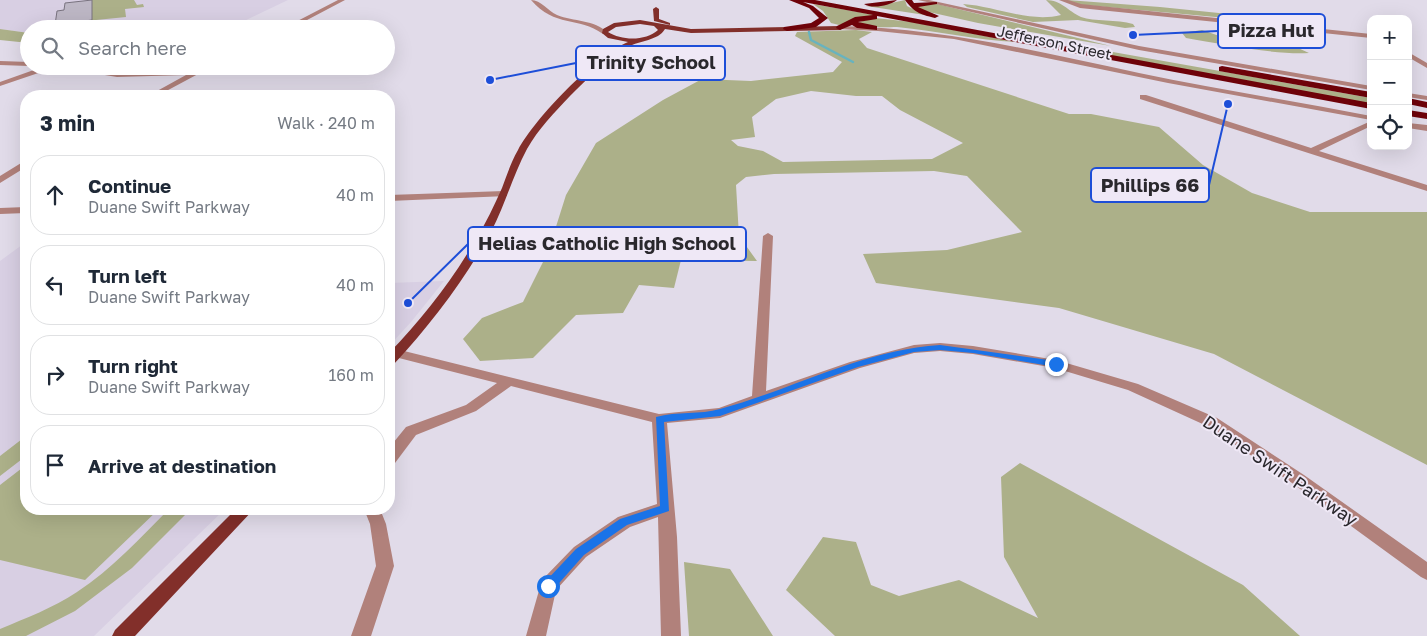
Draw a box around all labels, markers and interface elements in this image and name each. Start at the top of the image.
callout: Pizza Hut [1218,14,1325,48]
map controls [1367,15,1412,150]
button: + [1367,15,1412,60]
text: Pizza Hut [1228,18,1315,41]
search box [20,20,395,75]
street label: Jefferson Street [995,21,1113,63]
icon: search [38,34,66,62]
text: Search here [78,36,187,59]
callout: Trinity School [576,46,725,80]
text: Trinity School [586,50,716,73]
button: − [1367,60,1412,105]
button: locate [1367,105,1412,150]
text: 3 min [40,110,95,136]
text: Walk · 240 m [277,113,375,133]
callout: Phillips 66 [1091,168,1209,202]
text: Phillips 66 [1101,173,1199,196]
text: Continue [88,174,171,197]
icon: ahead [41,181,69,209]
text: 40 m [336,185,374,205]
text: Duane Swift Parkway [88,197,250,217]
callout: Helias Catholic High School [468,227,746,261]
text: Helias Catholic High School [478,231,736,254]
text: Turn left [88,264,167,287]
icon: left [41,271,69,299]
text: 40 m [336,275,374,295]
text: Duane Swift Parkway [88,287,250,307]
route end [1045,353,1068,376]
text: Turn right [88,354,178,377]
icon: right [41,361,69,389]
text: 160 m [328,365,374,385]
text: Duane Swift Parkway [88,377,250,397]
street label: Duane Swift Parkway [1199,410,1362,530]
icon: arrive [41,451,69,479]
text: Arrive at destination [88,454,276,477]
route start [537,575,560,598]

